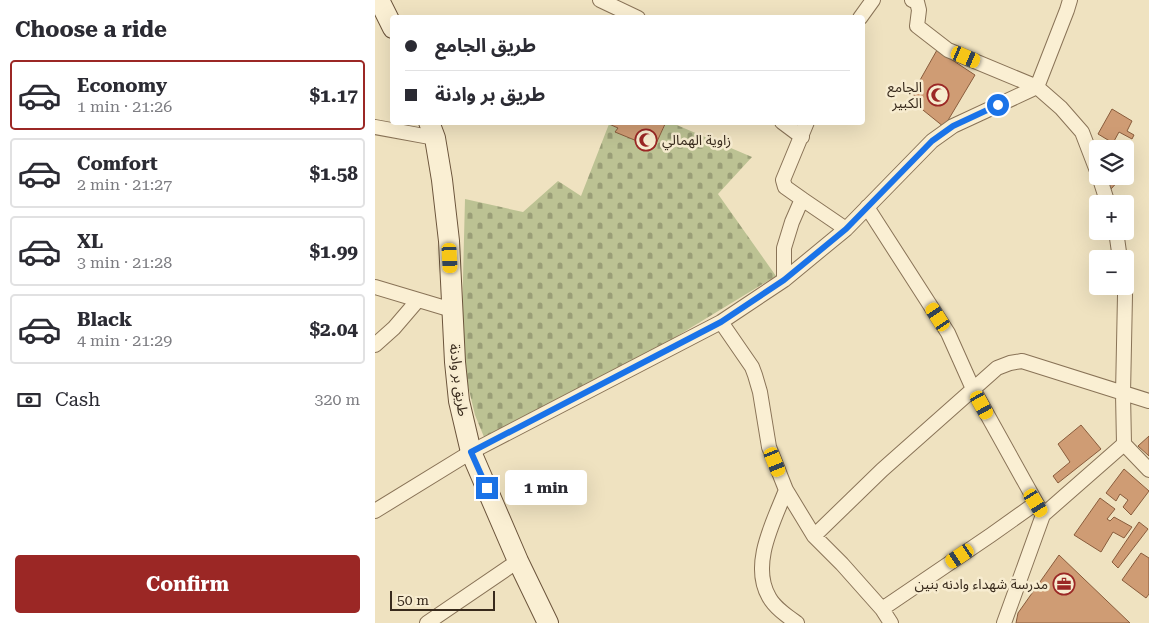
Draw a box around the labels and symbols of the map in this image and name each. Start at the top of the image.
car [949,44,982,70]
place label: الجامع الكبير [887,79,922,112]
mosque icon: الجامع الكبير [926,83,950,107]
route start [987,94,1009,116]
mosque icon: زاوية الهمالي [634,128,658,152]
place label: زاوية الهمالي [662,132,731,151]
car [441,243,458,273]
car [923,300,952,334]
street label: طريق بر وادنة [445,343,471,418]
car [968,388,995,422]
car [762,445,787,479]
callout: 1 min [505,470,587,506]
route end [476,477,498,499]
car [1021,486,1050,520]
car [943,541,976,571]
office icon: مدرسة شهداء وادنه بنين [1052,572,1076,596]
place label: مدرسة شهداء وادنه بنين [915,576,1048,593]
scale bar [390,588,495,611]

